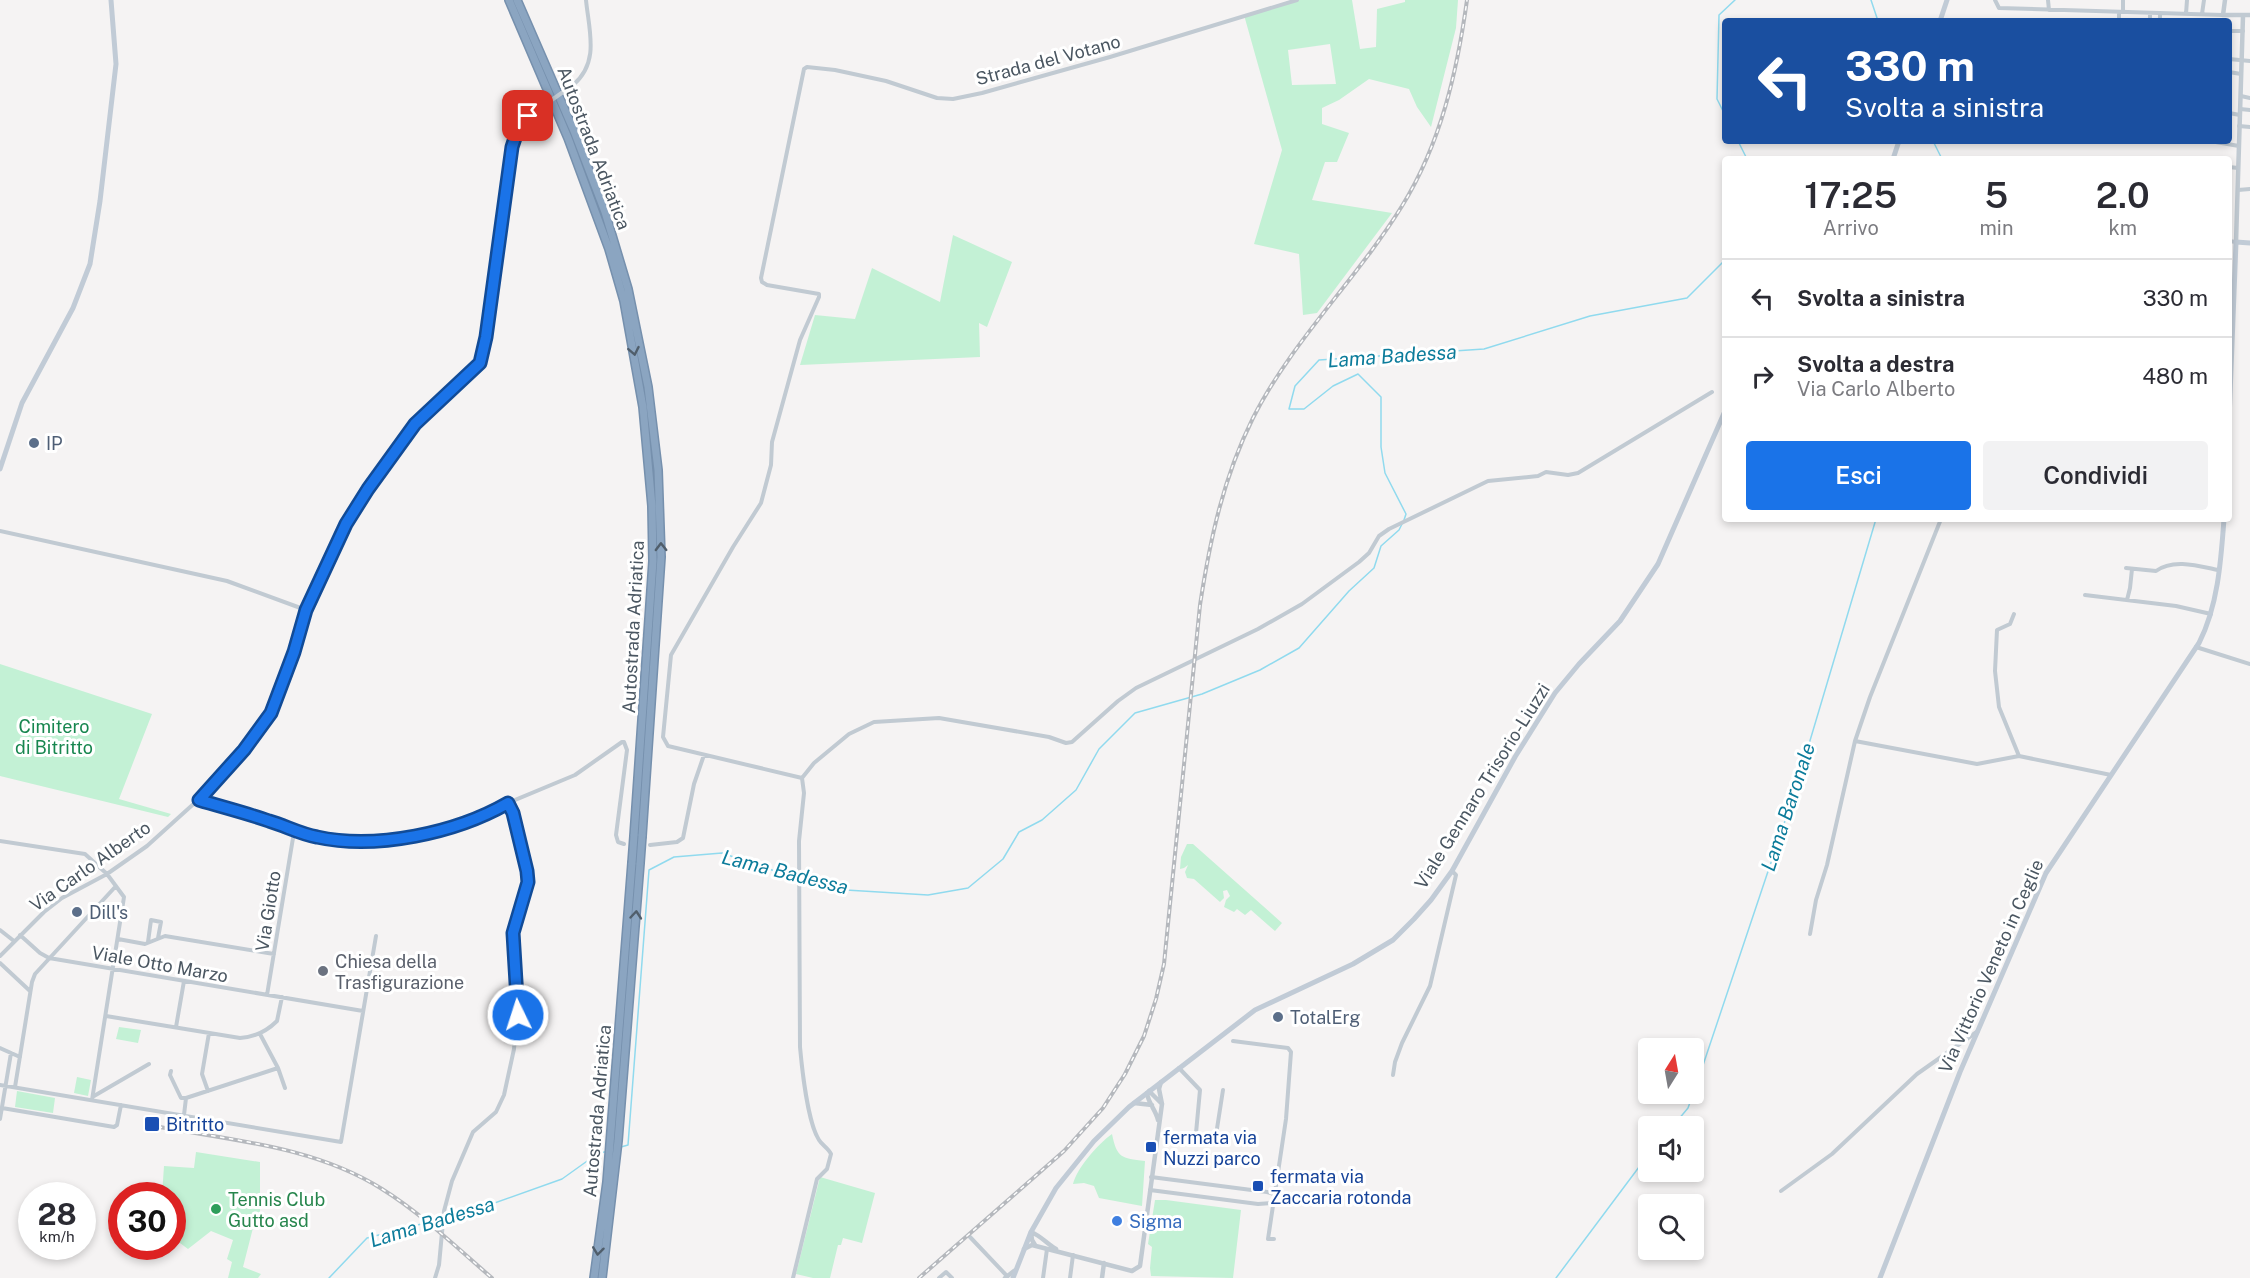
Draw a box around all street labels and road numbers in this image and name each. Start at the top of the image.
street label: Strada del Votano [973,31,1123,89]
street label: Autostrada Adriatica [553,63,635,233]
street label: Autostrada Adriatica [618,540,648,714]
street label: Viale Gennaro Trisorio-Liuzzi [1410,679,1554,893]
street label: Via Carlo Alberto [26,817,154,915]
street label: Via Vittorio Veneto in Ceglie [1934,856,2048,1076]
street label: Via Giotto [251,869,285,953]
street label: Viale Otto Marzo [90,942,230,986]
street label: Autostrada Adriatica [579,1024,615,1198]

